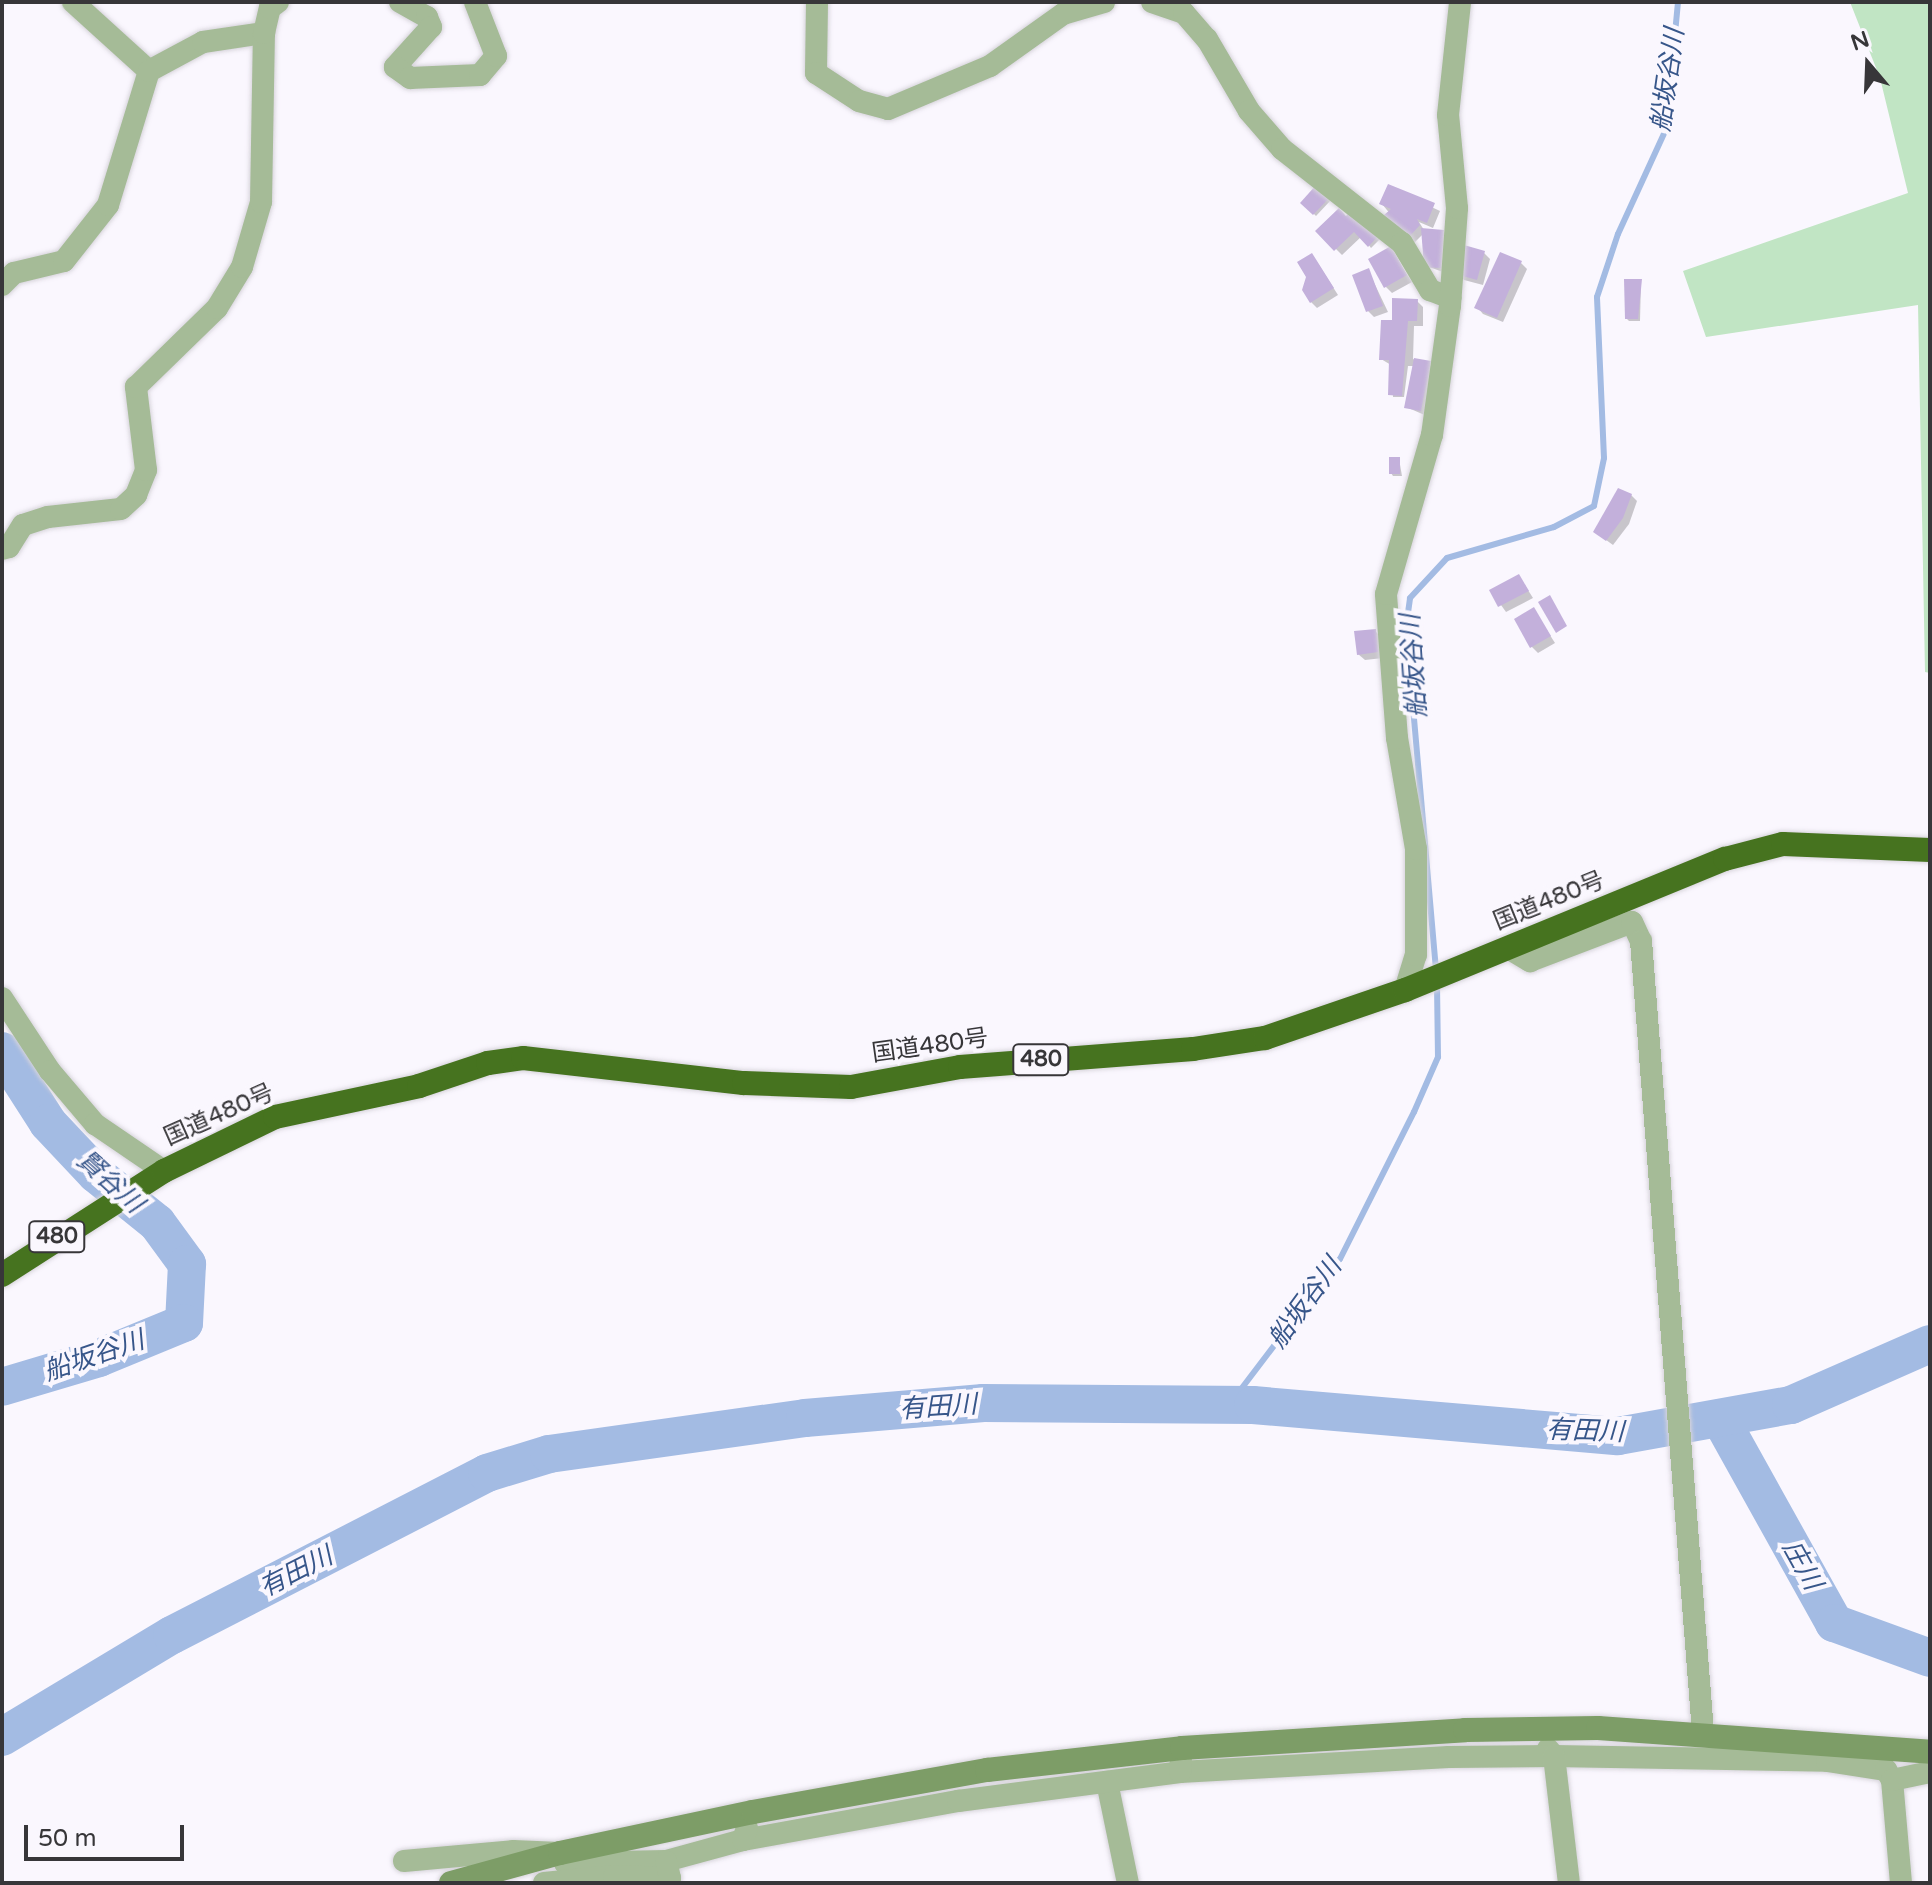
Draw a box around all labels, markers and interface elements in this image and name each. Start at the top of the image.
north arrow [1828,24,1908,104]
water label: 船坂谷川 [1645,26,1691,134]
text: N [1848,26,1873,56]
water label: 船坂谷川 [1395,613,1433,719]
street label: 国道480号 [1489,866,1609,936]
street label: 国道480号 [870,1024,990,1068]
road number: 480 [1011,1042,1071,1078]
street label: 国道480号 [160,1078,278,1152]
water label: 賢谷川 [71,1144,149,1220]
road number: 480 [27,1219,87,1255]
water label: 船坂谷川 [1262,1252,1348,1354]
water label: 船坂谷川 [40,1324,148,1388]
water label: 有田川 [898,1389,978,1425]
water label: 有田川 [1545,1414,1625,1448]
water label: 庄川 [1776,1535,1828,1595]
water label: 有田川 [254,1540,338,1604]
scale bar [28,1809,188,1859]
text: 50 m [38,1824,96,1853]

